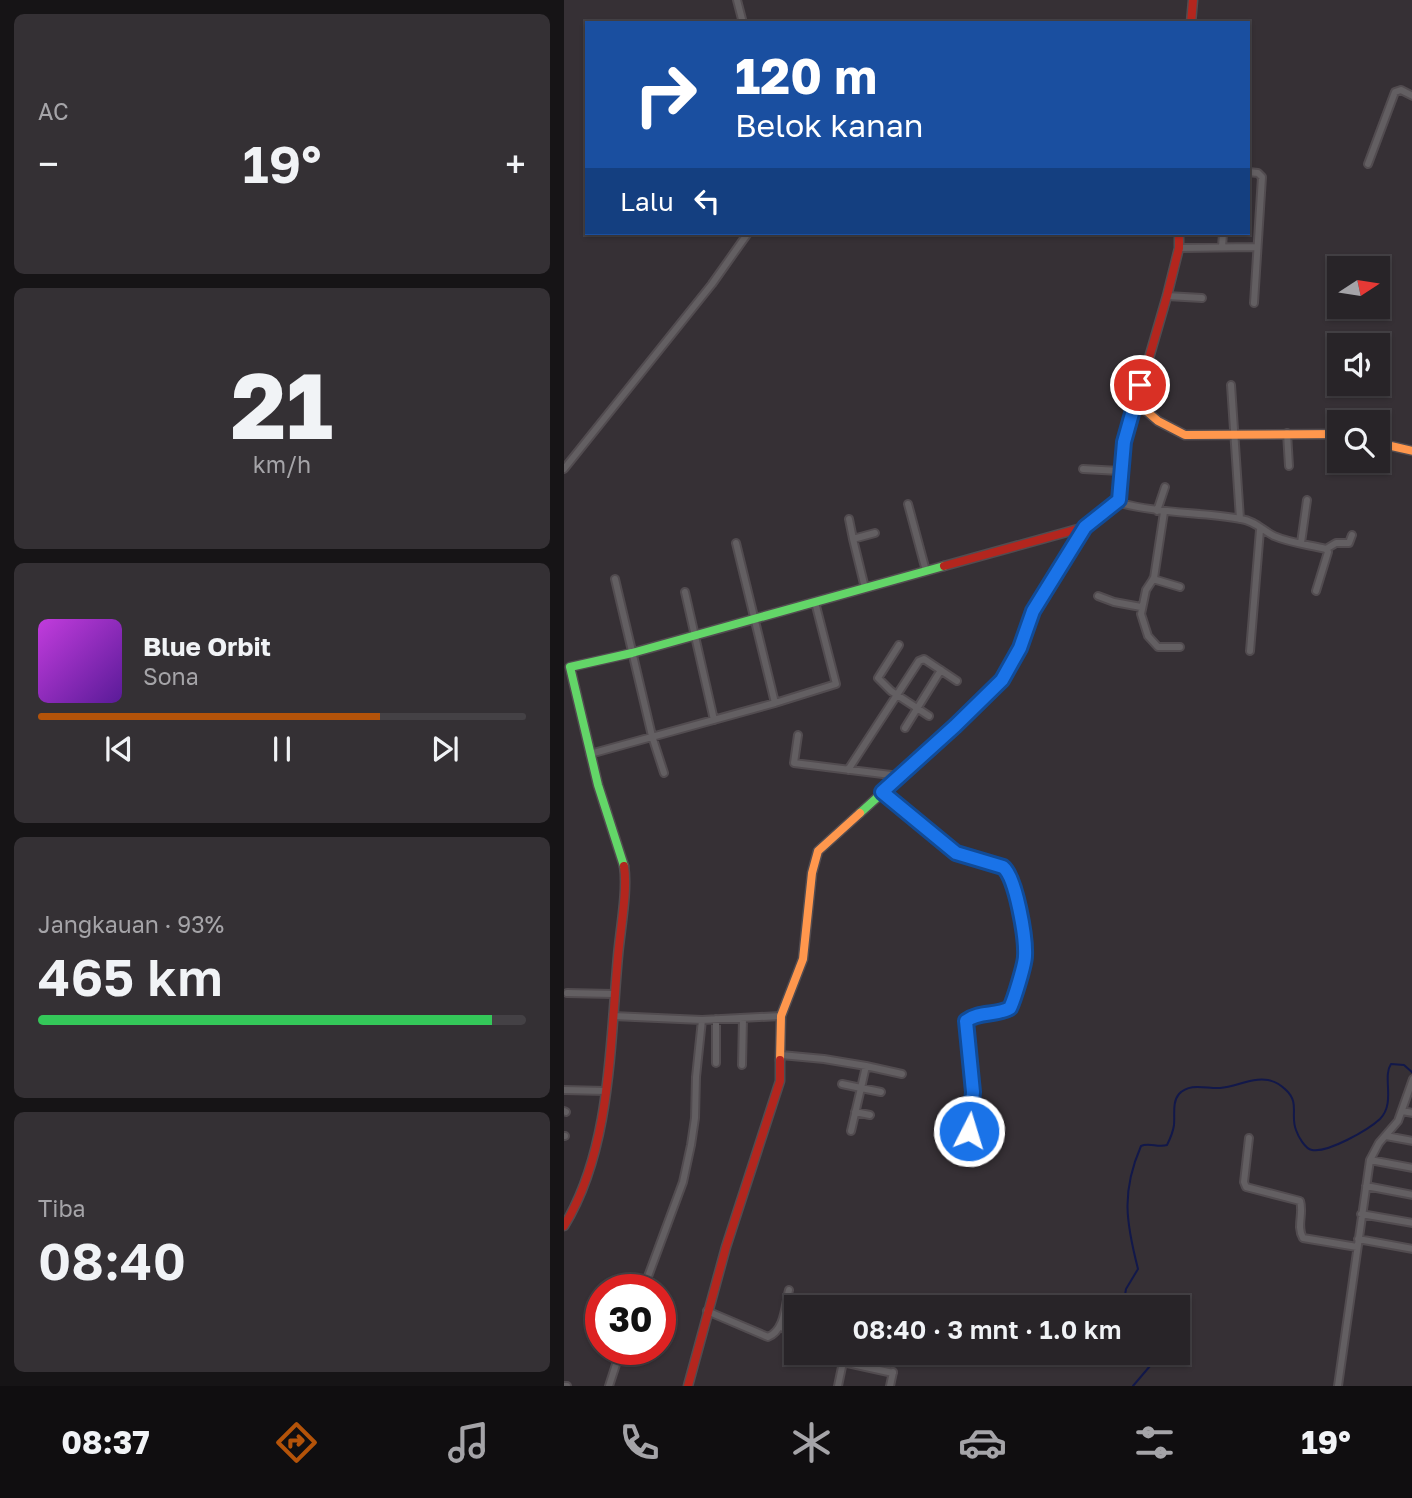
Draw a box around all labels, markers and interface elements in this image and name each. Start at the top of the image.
text: 120 m [735,46,877,105]
icon: right [620,49,711,140]
text: AC [38,97,69,125]
text: Belok kanan [735,106,923,144]
text: 19° [243,132,321,194]
text: − [38,141,59,186]
text: + [505,141,526,186]
icon: left [688,182,726,220]
text: Lalu [620,186,674,217]
north arrow [1327,256,1390,318]
map controls [1327,256,1390,473]
button: sound [1327,333,1390,396]
text: 21 [231,350,333,459]
pin [1110,355,1170,415]
icon: arrive [1121,366,1159,404]
button: search [1327,410,1390,473]
text: km/h [253,450,311,478]
text: Blue Orbit [143,631,271,662]
text: Sona [143,662,199,690]
icon: previous [100,730,138,768]
icon: pause [263,730,301,768]
icon: next [426,730,464,768]
text: Jangkauan · 93% [38,910,224,938]
text: 465 km [38,945,223,1007]
position arrow [932,1094,1006,1168]
text: Tiba [38,1194,86,1222]
text: 08:40 [38,1229,186,1291]
speed limit sign: 30 [585,1274,676,1365]
text: 08:40 · 3 mnt · 1.0 km [852,1314,1122,1345]
icon: directions [272,1418,321,1467]
icon: music [444,1418,493,1467]
icon: phone [615,1418,664,1467]
icon: climate [787,1418,836,1467]
icon: car [958,1418,1007,1467]
icon: filters [1130,1418,1179,1467]
text: 08:37 [61,1423,150,1461]
text: 19° [1301,1423,1351,1461]

